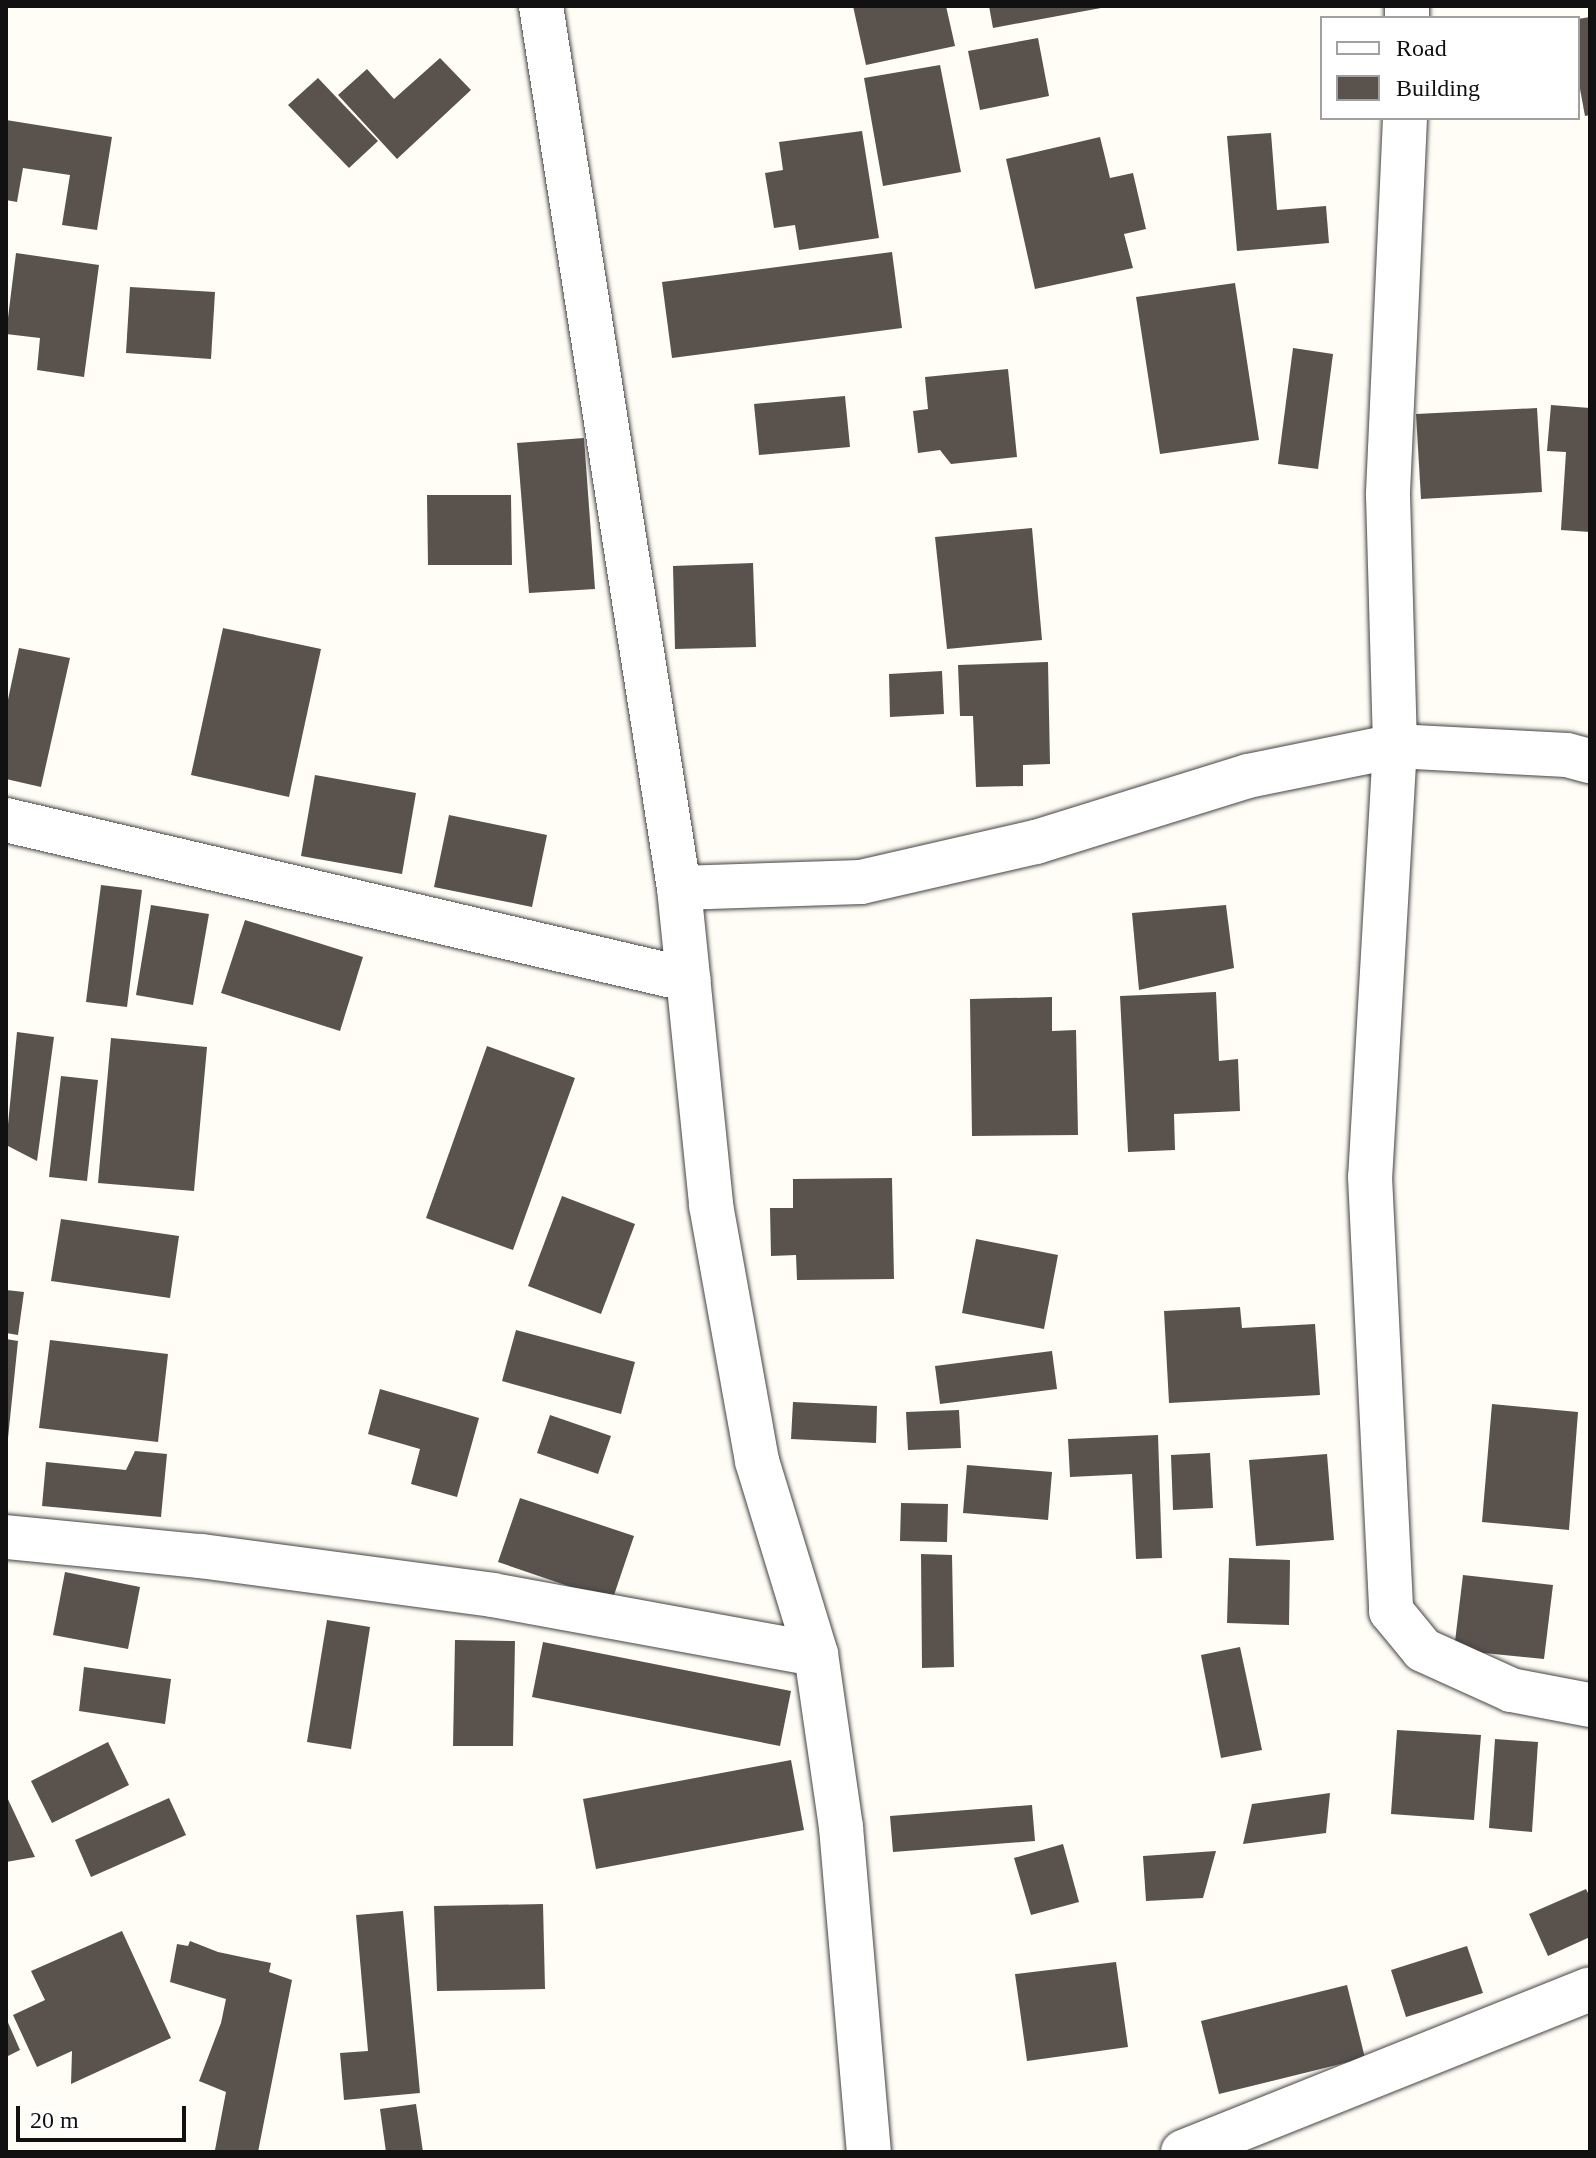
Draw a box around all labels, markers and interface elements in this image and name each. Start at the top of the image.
legend [1320,16,1580,120]
text: Road [1396,35,1447,61]
text: Building [1396,75,1480,101]
scale bar [20,2090,190,2140]
text: 20 m [30,2107,79,2133]

